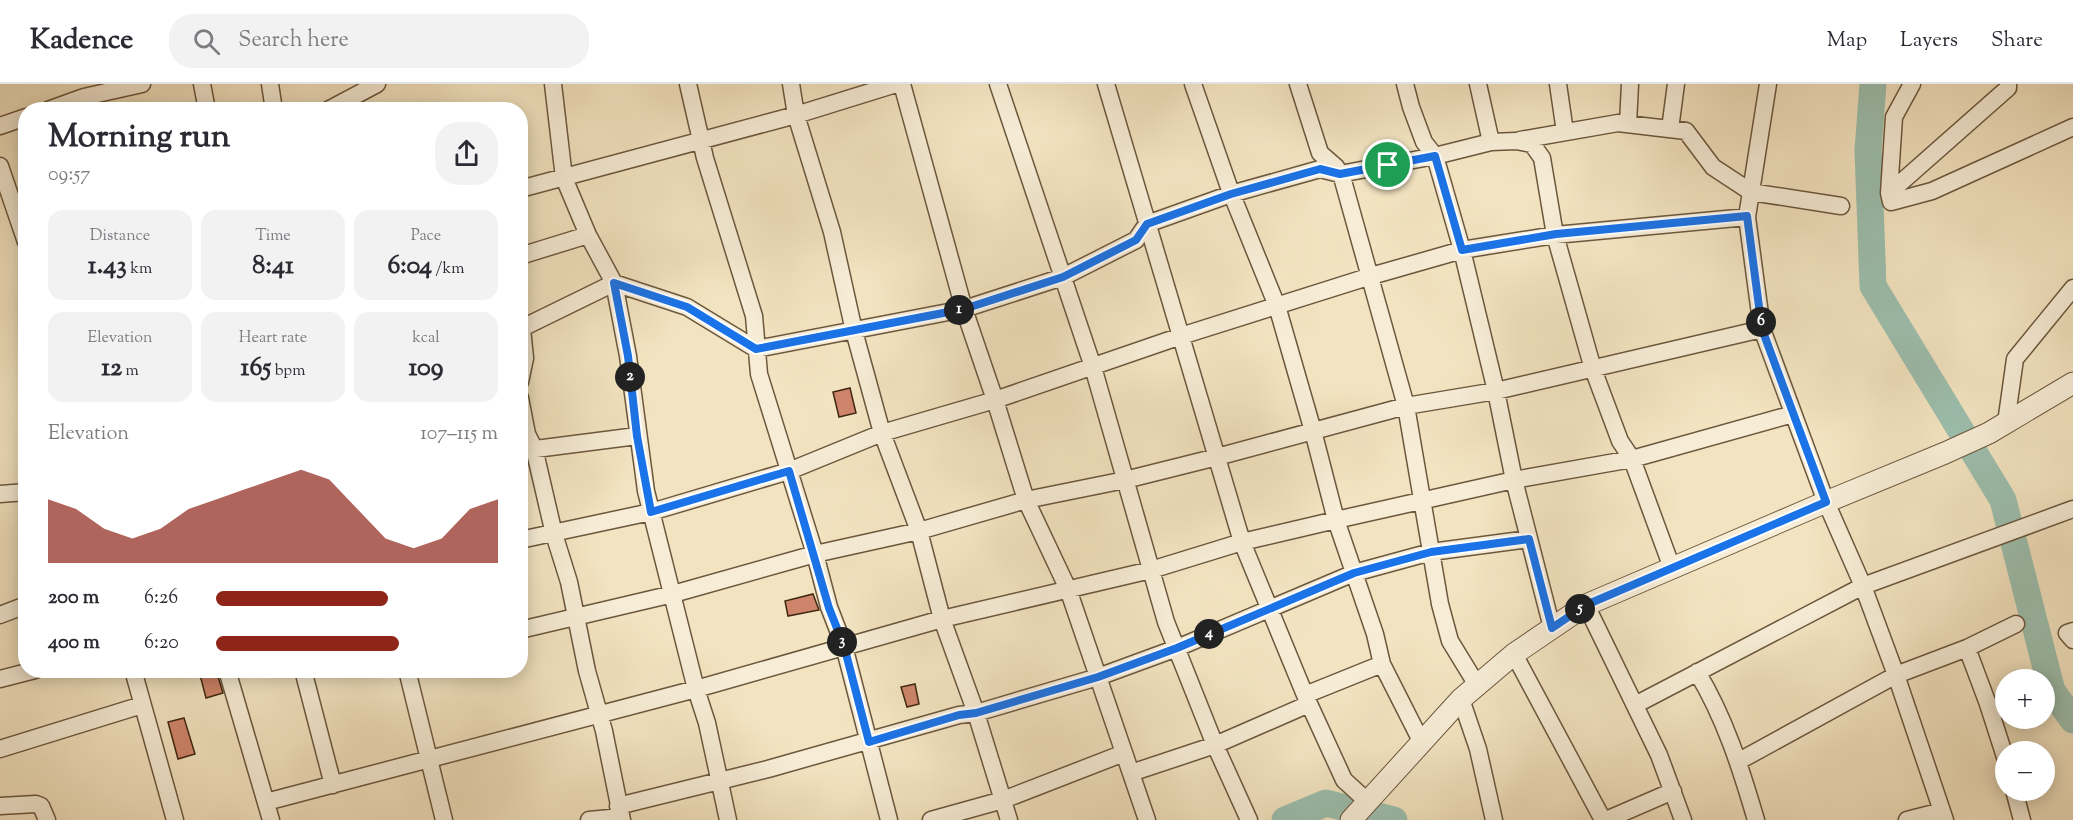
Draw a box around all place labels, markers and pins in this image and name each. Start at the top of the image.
pin [1362,139,1413,190]
pin: 1 [944,295,974,325]
pin: 6 [1746,307,1776,337]
pin: 2 [615,362,645,392]
pin: 5 [1565,594,1595,624]
pin: 4 [1194,619,1224,649]
pin: 3 [827,627,857,657]

